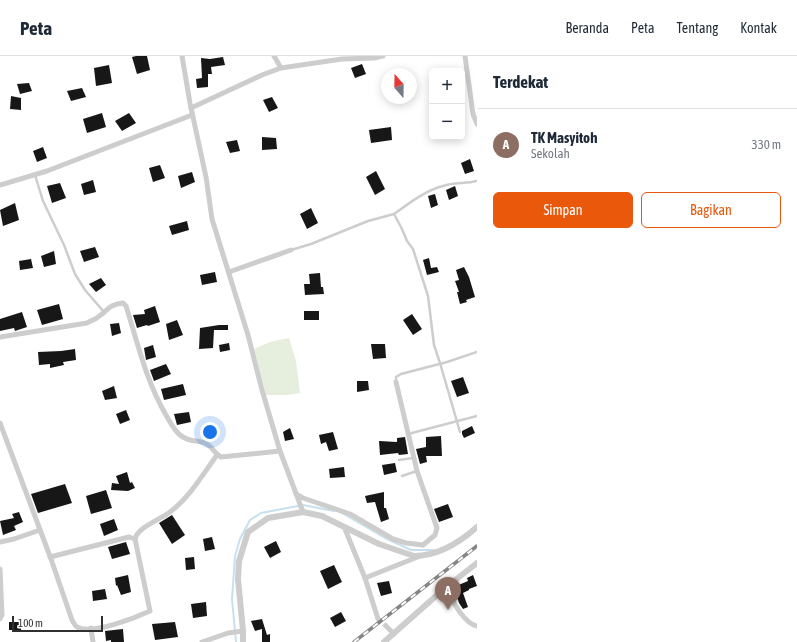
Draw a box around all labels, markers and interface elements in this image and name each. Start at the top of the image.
text: Peta [20,17,52,39]
text: Beranda [566,20,609,36]
text: Peta [631,20,655,36]
text: Tentang [677,20,718,36]
text: Kontak [740,20,777,36]
north arrow [381,68,417,104]
map controls [429,68,465,140]
button: + [429,68,465,104]
text: Terdekat [493,72,548,92]
button: − [429,104,465,140]
text: TK Masyitoh [531,129,597,146]
text: A [503,137,509,152]
text: 330 m [752,137,781,152]
text: Sekolah [531,146,570,161]
button: Simpan [493,192,633,228]
button: Bagikan [641,192,781,228]
your location [200,422,220,442]
pin: A [435,577,461,610]
scale bar [12,614,103,633]
text: 100 m [18,617,43,629]

